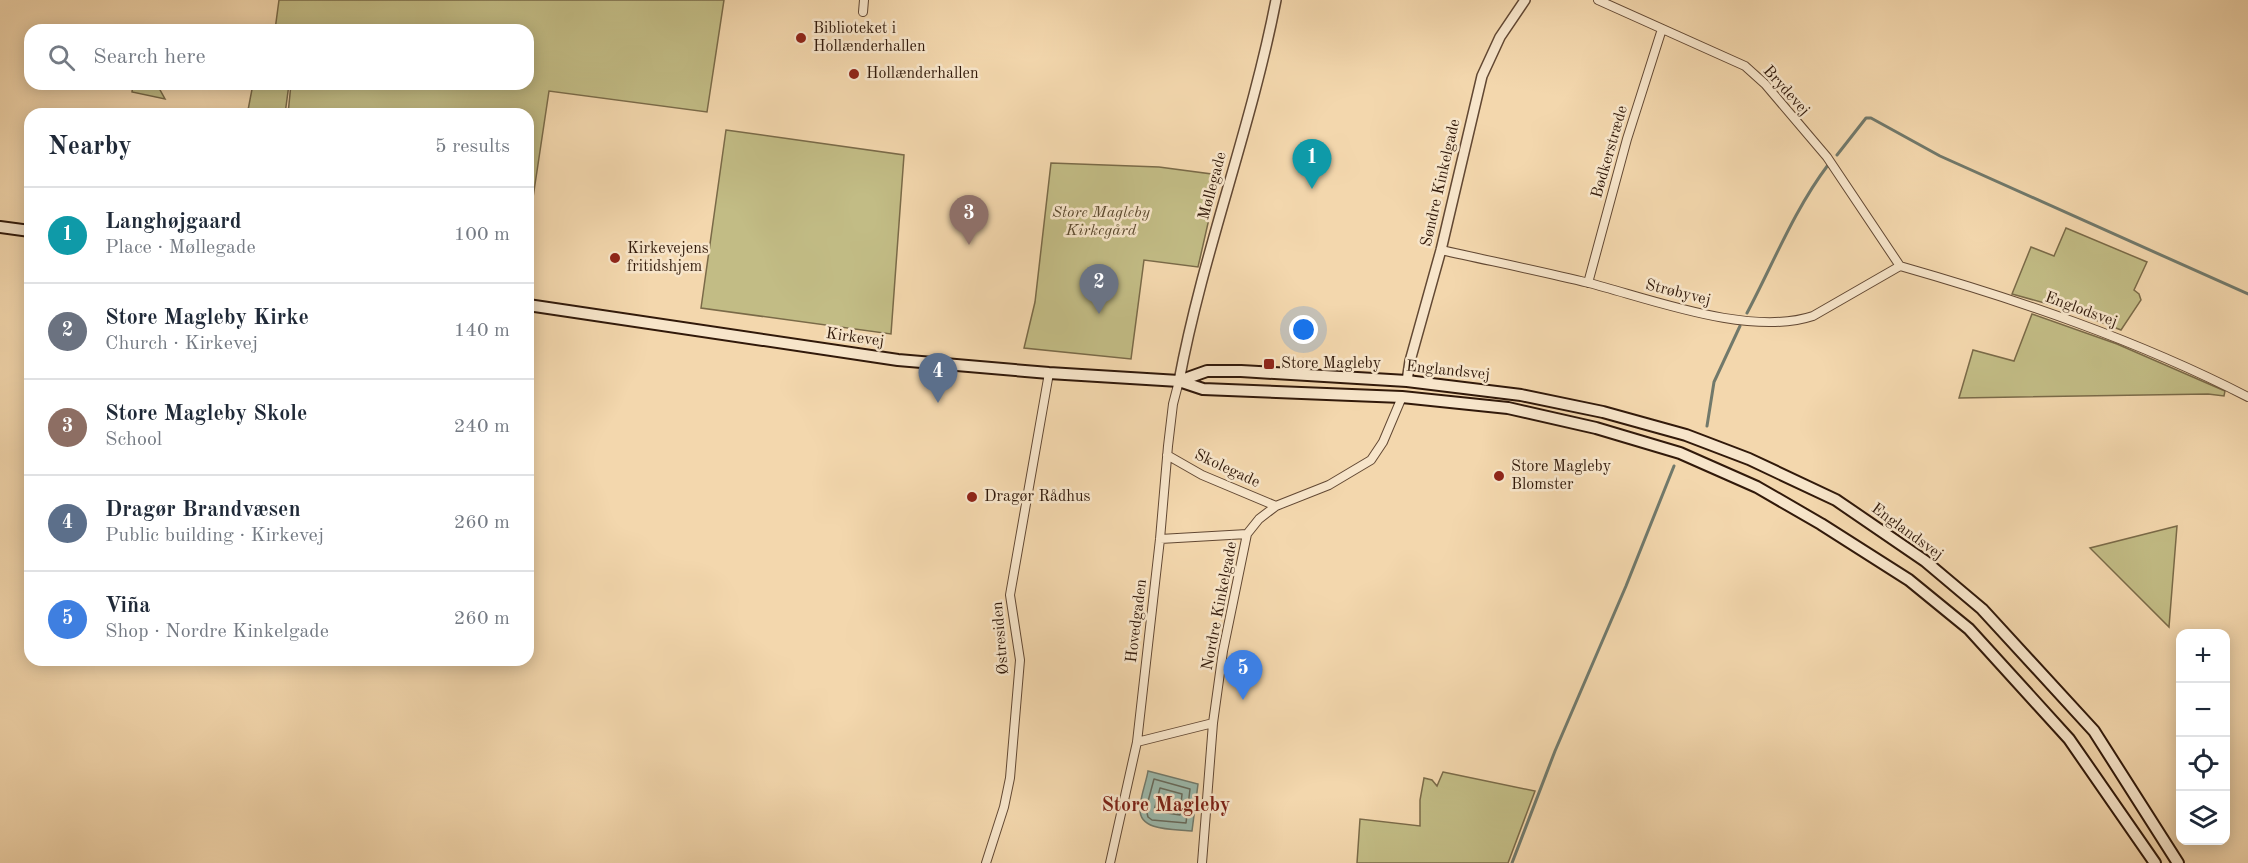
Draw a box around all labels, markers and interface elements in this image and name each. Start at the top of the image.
place label: Biblioteket i Hollænderhallen [813,21,926,55]
search box [24,24,534,90]
marker: Biblioteket i Hollænderhallen [794,31,808,45]
icon: search [45,41,78,74]
text: Search here [93,46,206,68]
street label: Brydevej [1760,63,1812,119]
place label: Hollænderhallen [866,66,979,82]
marker: Hollænderhallen [847,67,861,81]
street label: Bødkerstræde [1589,104,1631,200]
street label: Søndre Kinkelgade [1419,118,1463,248]
text: Nearby [48,134,132,160]
text: 5 results [435,137,510,157]
pin: 1 [1292,140,1332,189]
street label: Møllegade [1196,150,1230,222]
pin: 3 [950,196,988,245]
park label: Store Magleby Kirkegård [1052,205,1151,239]
text: Langhøjgaard [105,211,242,233]
text: 1 [62,225,73,245]
text: 100 m [454,225,510,245]
text: Place · Møllegade [105,238,256,258]
place label: Kirkevejens fritidshjem [627,241,709,275]
marker: Kirkevejens fritidshjem [608,251,622,265]
pin: 2 [1080,264,1118,314]
street label: Strøbyvej [1644,277,1712,309]
street label: Englodsvej [2043,289,2119,331]
text: Store Magleby Kirke [105,307,309,329]
your location [1289,315,1318,344]
text: 2 [62,321,73,341]
text: 140 m [454,321,510,341]
street label: Kirkevej [825,326,885,350]
text: Church · Kirkevej [105,334,258,354]
pin: 4 [918,354,958,403]
place label: Store Magleby [1281,356,1382,372]
marker: Store Magleby [1262,357,1276,371]
street label: Englandsvej [1405,359,1491,383]
text: Store Magleby Skole [105,403,307,425]
text: 3 [62,417,73,437]
text: 240 m [454,417,510,437]
text: School [105,430,162,450]
street label: Skolegade [1192,447,1262,491]
place label: Store Magleby Blomster [1511,459,1612,493]
marker: Store Magleby Blomster [1492,469,1506,483]
place label: Dragør Rådhus [984,489,1091,505]
marker: Dragør Rådhus [965,490,979,504]
text: Dragør Brandvæsen [105,499,301,521]
street label: Englandsvej [1868,501,1946,563]
text: 4 [62,513,73,533]
text: 260 m [454,513,510,533]
text: Public building · Kirkevej [105,526,324,546]
street label: Nordre Kinkelgade [1200,540,1240,672]
street label: Hovedgaden [1124,578,1150,664]
text: Viña [105,595,151,617]
street label: Østresiden [990,600,1012,675]
text: 5 [62,609,73,629]
text: 260 m [454,609,510,629]
text: Shop · Nordre Kinkelgade [105,622,329,642]
map controls [2176,629,2230,845]
button: + [2176,629,2230,683]
pin: 5 [1224,650,1262,700]
button: − [2176,683,2230,737]
button: locate [2176,737,2230,791]
button: layers [2176,791,2230,845]
district label: Store Magleby [1101,796,1231,816]

